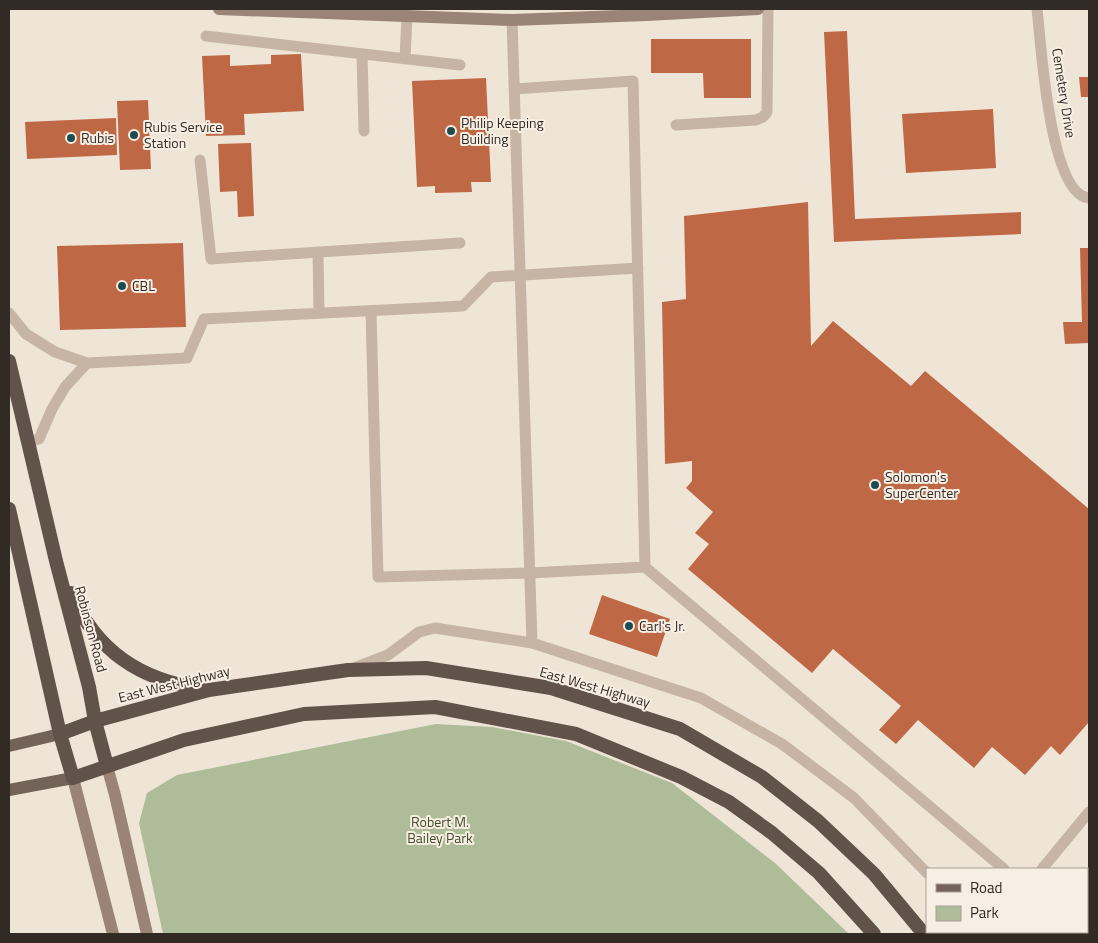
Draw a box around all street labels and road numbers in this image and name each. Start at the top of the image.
street label: Cemetery Drive [1047,47,1082,139]
street label: Robinson Road [70,583,113,674]
street label: East West Highway [116,659,232,708]
street label: East West Highway [537,661,653,712]

